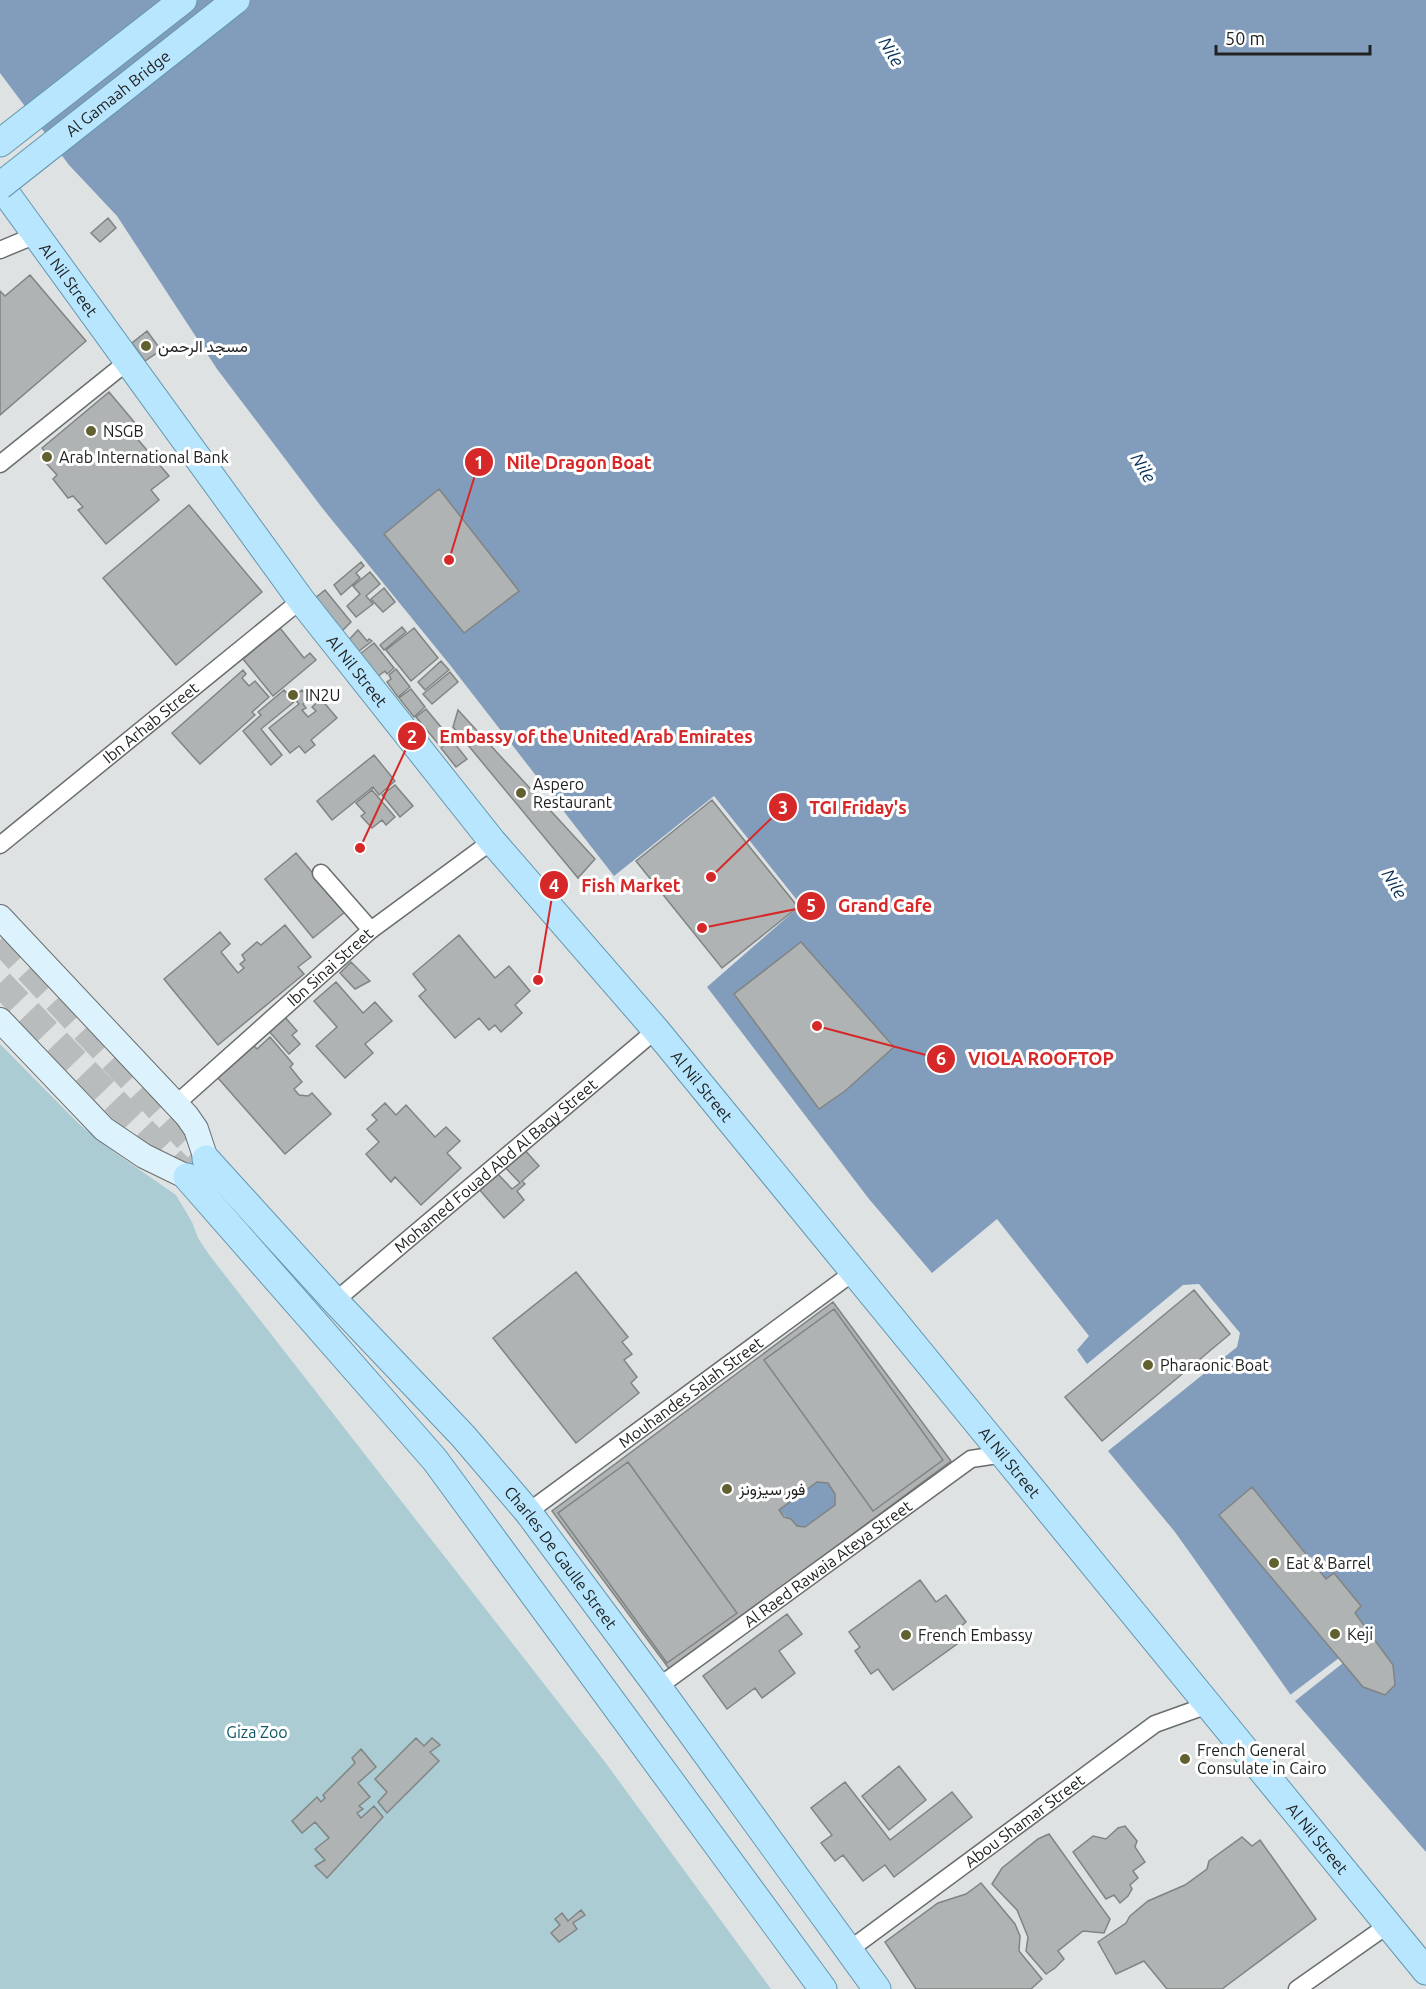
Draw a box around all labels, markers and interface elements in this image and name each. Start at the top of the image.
scale bar [1216,18,1370,56]
text: 50 m [1225,28,1265,48]
water label: Nile [875,33,908,70]
street label: Al Gamaah Bridge [62,47,174,140]
street label: Al Nil Street [36,240,102,320]
place label: مسجد الرحمن [158,337,248,357]
marker: مسجد الرحمن [139,339,153,353]
place label: NSGB [103,422,144,440]
marker: NSGB [84,424,98,438]
callout: Nile Dragon Boat [464,444,663,480]
place label: Arab International Bank [59,448,229,466]
water label: Nile [1127,449,1160,486]
marker: Arab International Bank [40,450,54,464]
text: 1 [474,452,484,472]
text: Nile Dragon Boat [506,452,652,472]
street label: Al Nil Street [323,631,391,711]
street label: Ibn Arhab Street [99,678,202,767]
place label: IN2U [305,686,340,704]
marker: IN2U [286,688,300,702]
callout: Embassy of the United Arab Emirates [397,718,765,754]
text: 2 [407,726,417,746]
text: Embassy of the United Arab Emirates [439,726,753,746]
place label: Aspero Restaurant [533,775,613,811]
marker: Aspero Restaurant [514,786,528,800]
callout: TGI Friday's [768,789,919,825]
text: 3 [778,797,788,817]
text: TGI Friday's [809,797,907,817]
water label: Nile [1378,865,1411,902]
callout: Fish Market [539,867,692,903]
text: 4 [549,875,559,895]
text: Fish Market [581,875,681,895]
callout: Grand Cafe [796,888,944,924]
text: 5 [806,895,816,915]
text: Grand Cafe [838,895,932,915]
street label: Ibn Sinai Street [283,924,377,1010]
callout: VIOLA ROOFTOP [926,1041,1126,1077]
street label: Al Nil Street [668,1047,737,1126]
text: 6 [936,1048,946,1068]
text: VIOLA ROOFTOP [968,1048,1114,1068]
street label: Mohamed Fouad Abd Al Baqy Street [391,1074,601,1256]
street label: Mouhandes Salah Street [615,1333,767,1451]
place label: Pharaonic Boat [1160,1356,1269,1374]
marker: Pharaonic Boat [1141,1358,1155,1372]
street label: Al Nil Street [975,1423,1044,1502]
place label: فور سيزونز [738,1480,805,1500]
marker: فور سيزونز [720,1482,734,1496]
street label: Charles De Gaulle Street [501,1483,621,1633]
street label: Al Raed Rawaia Ateya Street [740,1496,916,1630]
place label: Eat & Barrel [1286,1554,1371,1572]
marker: Eat & Barrel [1267,1556,1281,1570]
place label: Keji [1347,1625,1373,1643]
place label: French Embassy [918,1626,1033,1644]
marker: Keji [1328,1627,1342,1641]
marker: French Embassy [899,1628,913,1642]
park label: Giza Zoo [226,1723,288,1741]
place label: French General Consulate in Cairo [1197,1741,1327,1777]
marker: French General Consulate in Cairo [1178,1752,1192,1766]
street label: Abou Shamar Street [961,1770,1088,1871]
street label: Al Nil Street [1283,1799,1352,1878]

